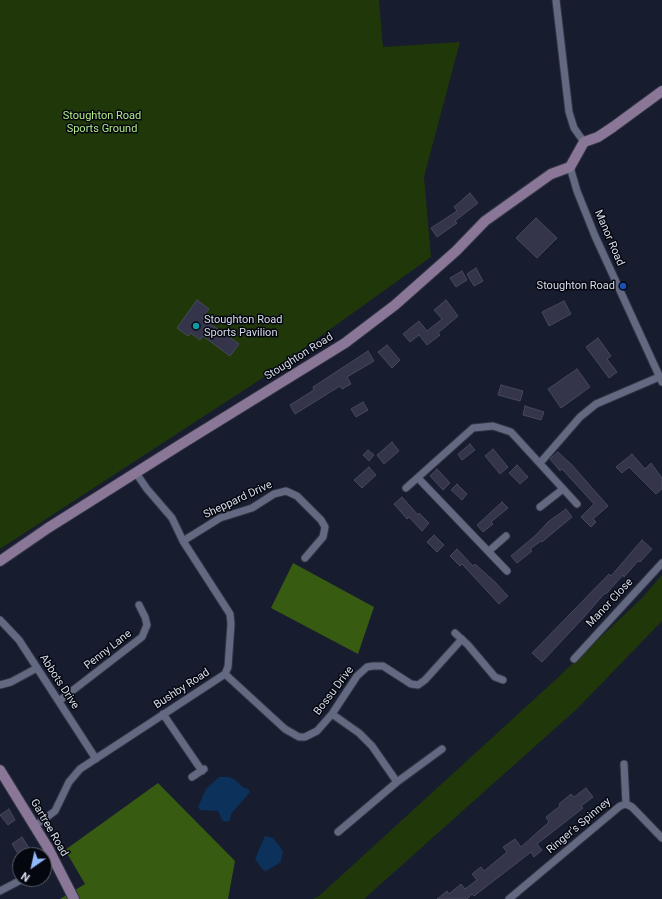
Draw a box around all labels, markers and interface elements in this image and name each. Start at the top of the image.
park label: Stoughton Road Sports Ground [63,109,141,135]
street label: Manor Road [591,208,627,268]
place label: Stoughton Road [537,279,615,293]
marker: Stoughton Road [618,281,628,291]
place label: Stoughton Road Sports Pavilion [204,313,282,339]
marker: Stoughton Road Sports Pavilion [191,321,201,331]
street label: Stoughton Road [262,331,336,383]
street label: Sheppard Drive [202,478,274,522]
street label: Manor Close [584,576,636,630]
street label: Penny Lane [82,627,134,673]
street label: Abbots Drive [36,652,82,712]
street label: Bossu Drive [311,664,357,718]
street label: Bushby Road [152,666,212,712]
street label: Ringer's Spinney [544,795,614,857]
street label: Gartree Road [27,797,71,859]
north arrow [12,847,52,887]
text: N [19,869,32,884]

